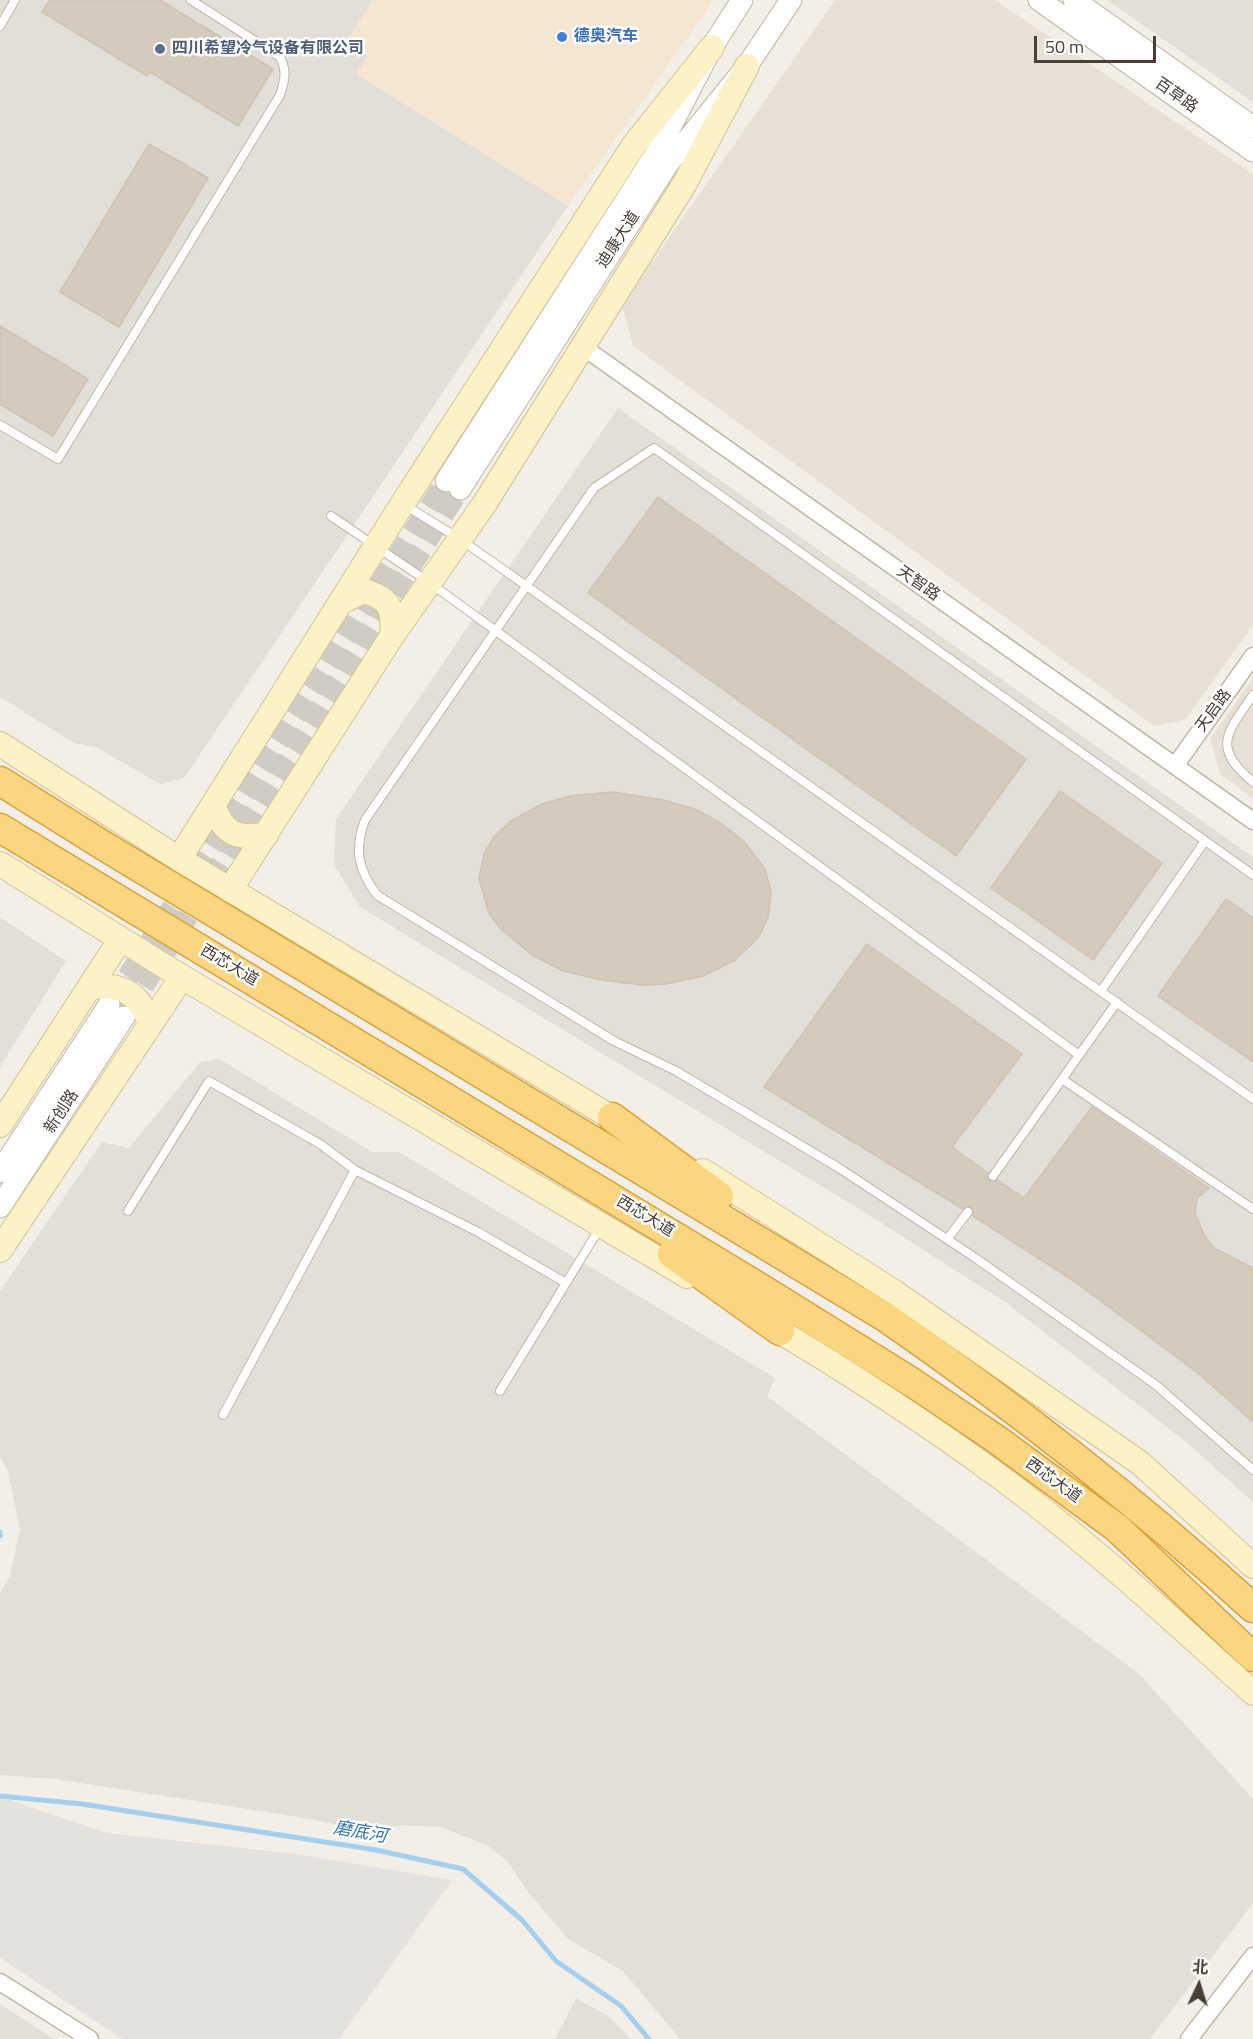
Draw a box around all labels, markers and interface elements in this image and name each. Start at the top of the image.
scale bar [1037,24,1158,62]
place label: 德奥汽车 [574,27,638,47]
marker: 德奥汽车 [555,30,569,44]
text: 50 m [1045,33,1084,60]
place label: 四川希望冷气设备有限公司 [172,39,364,59]
marker: 四川希望冷气设备有限公司 [153,42,167,56]
street label: 百草路 [1151,74,1201,118]
street label: 迪康大道 [594,208,644,272]
street label: 天智路 [893,562,943,606]
street label: 天启路 [1192,686,1236,736]
street label: 西芯大道 [197,941,261,991]
street label: 新创路 [41,1087,83,1137]
street label: 西芯大道 [613,1192,677,1242]
street label: 西芯大道 [1021,1454,1085,1508]
water label: 磨底河 [332,1818,388,1848]
north arrow [1169,1955,1229,2015]
text: 北 [1191,1955,1209,1980]

